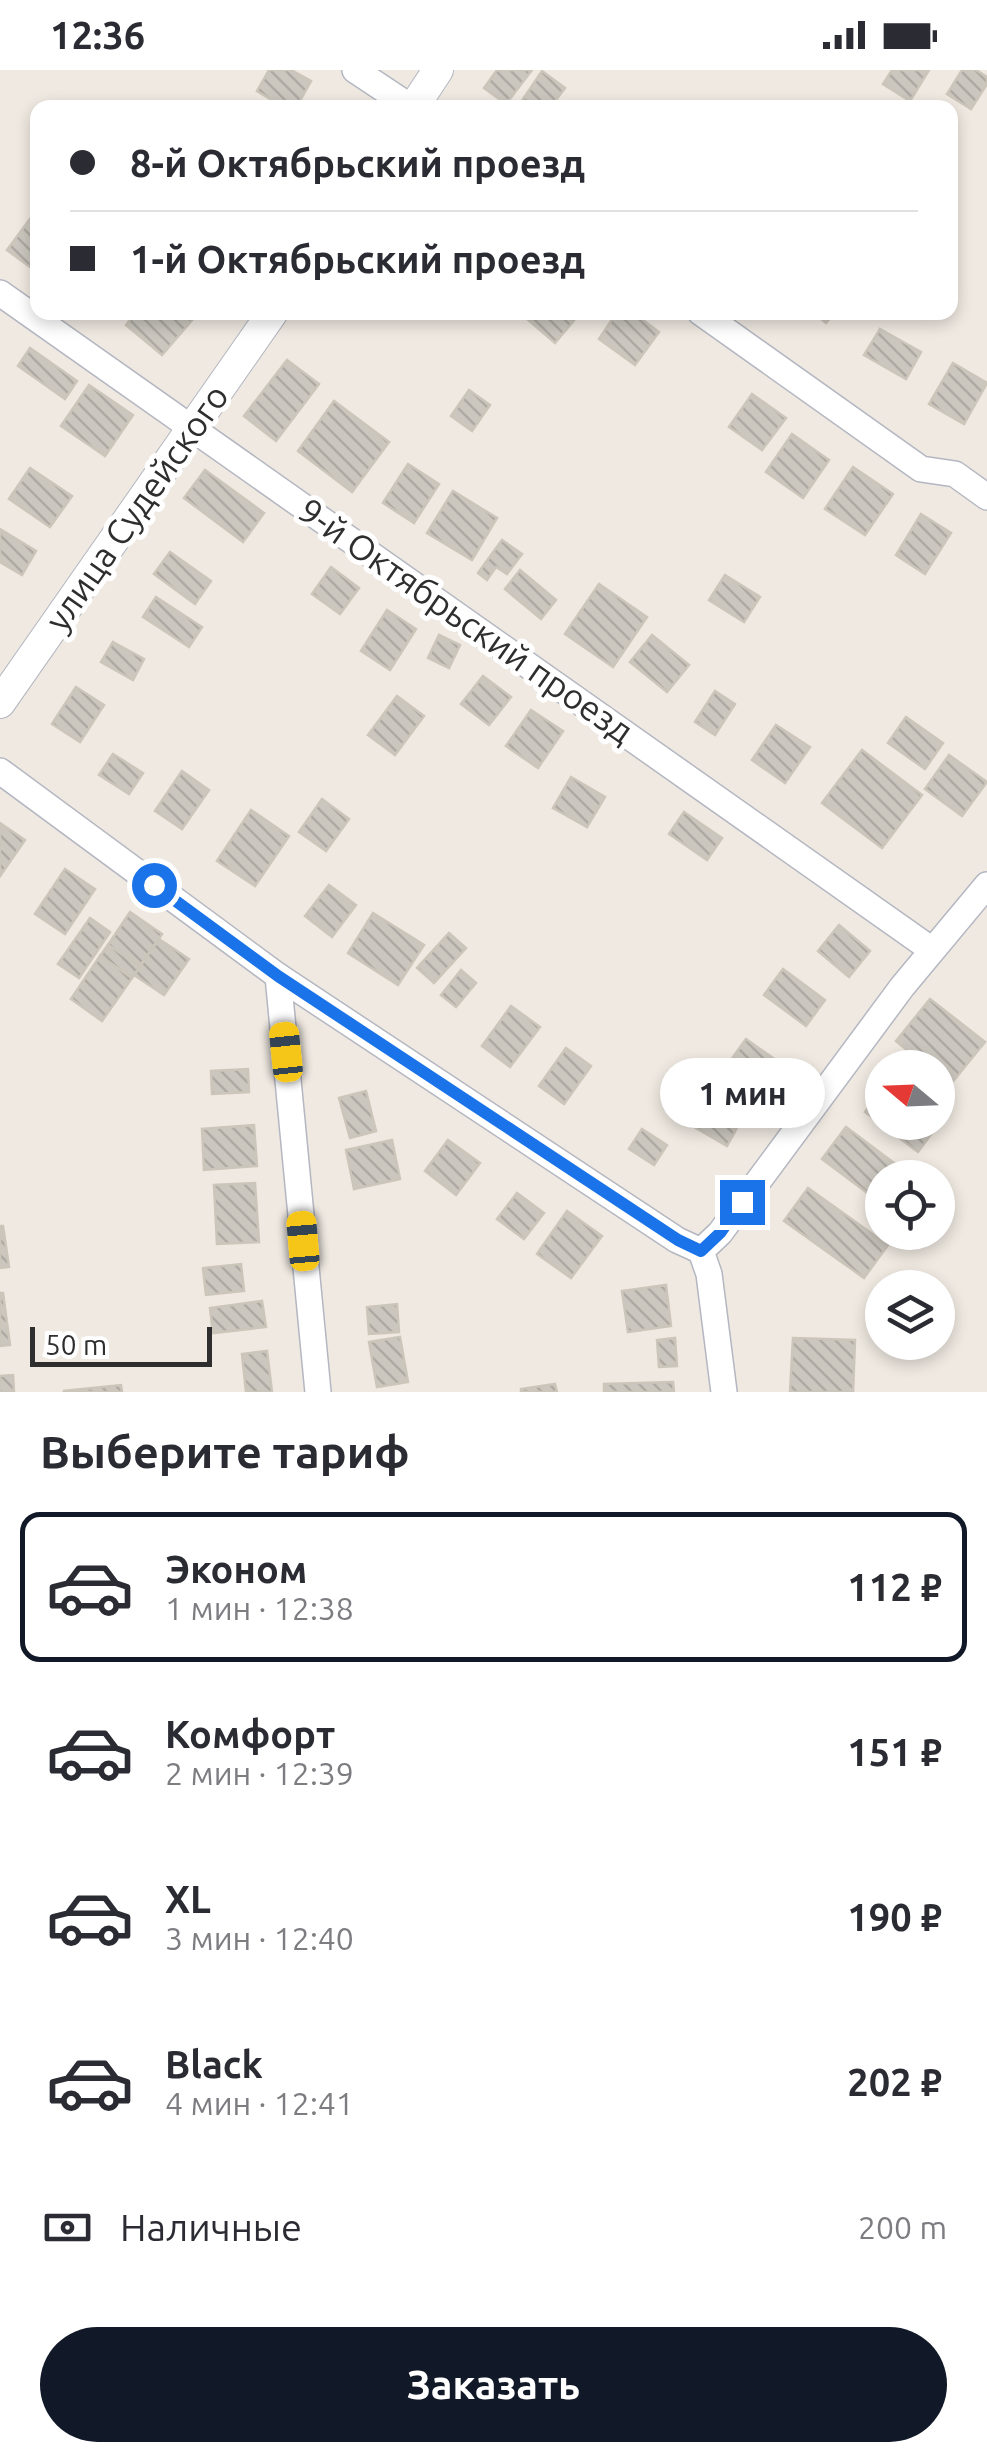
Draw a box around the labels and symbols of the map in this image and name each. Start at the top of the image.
street label: улица Судейского [36,377,236,638]
street label: 9-й Октябрьский проезд [292,489,641,751]
route start [132,863,177,908]
car [268,1021,304,1083]
north arrow [865,1050,955,1140]
callout: 1 мин [660,1057,824,1127]
route end [720,1180,765,1225]
car [285,1210,321,1272]
scale bar [30,1322,212,1366]

